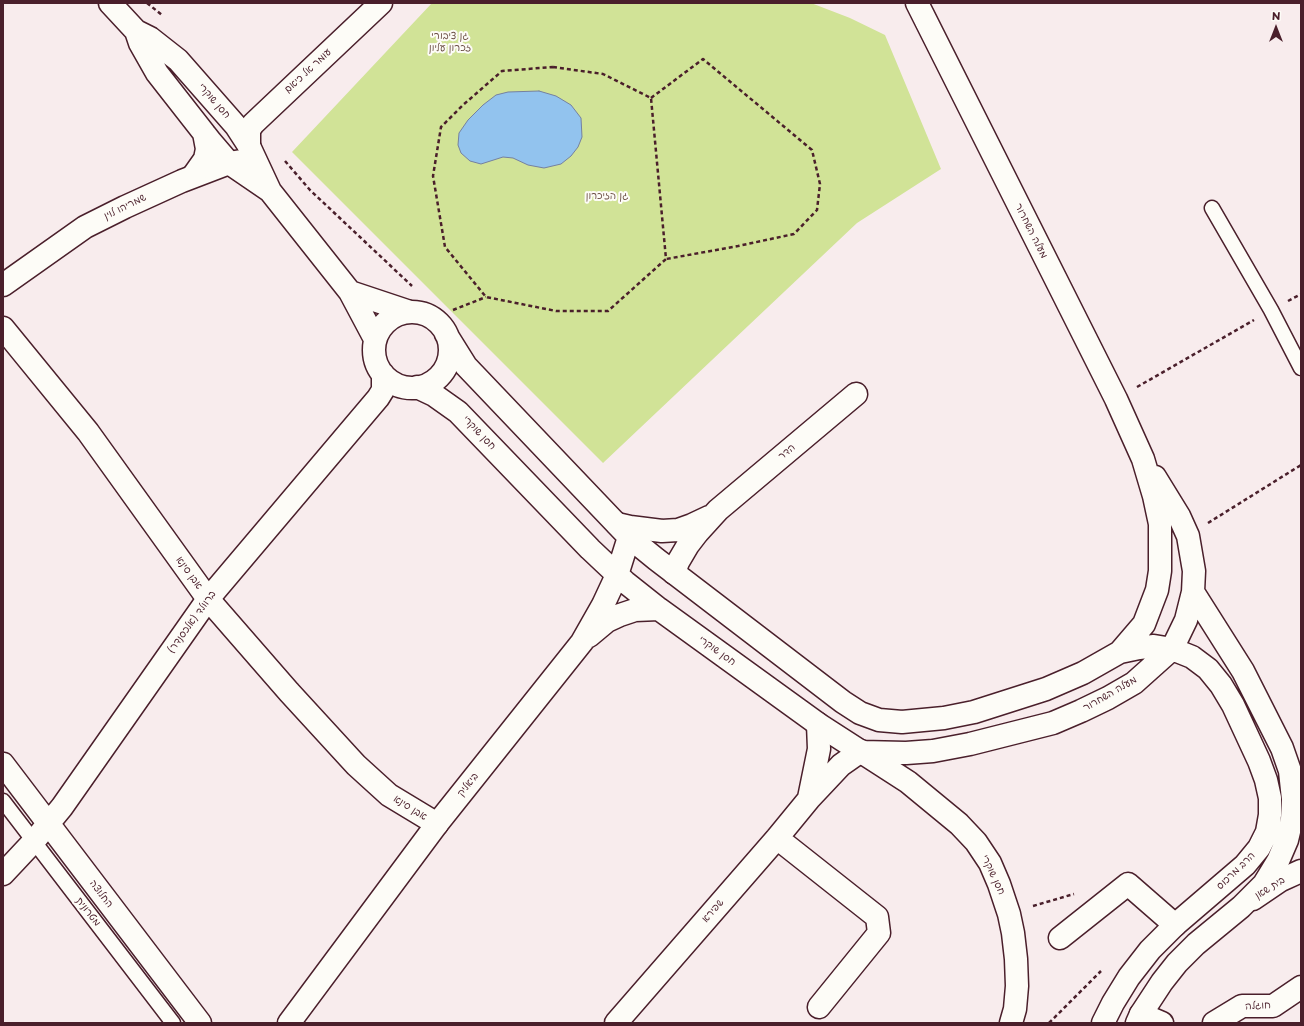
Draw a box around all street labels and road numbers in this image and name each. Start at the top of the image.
street label: עומר אל כיאם [282,46,334,96]
street label: חסן שוקרי [195,81,233,121]
street label: שמריהו לוין [102,192,148,222]
street label: מעלה השחרור [1012,202,1050,260]
street label: חסן שוקרי [460,413,498,453]
street label: הדר [776,442,798,462]
street label: אבן סינא [173,554,205,592]
street label: ברוולד (אלכסנדר) [165,588,219,656]
street label: חסן שוקרי [696,634,738,668]
street label: מעלה השחרור [1081,674,1139,714]
street label: ביאליק [455,771,481,799]
street label: אבן סינא [391,793,429,823]
street label: הרב מרכוס [1214,850,1258,892]
street label: חסן שוקרי [979,853,1007,897]
street label: בית שאן [1253,874,1287,902]
street label: החלוצה [87,878,115,910]
street label: מטרונית [73,895,103,929]
street label: שפירא [700,897,726,925]
street label: חוגלה [1245,999,1271,1013]

